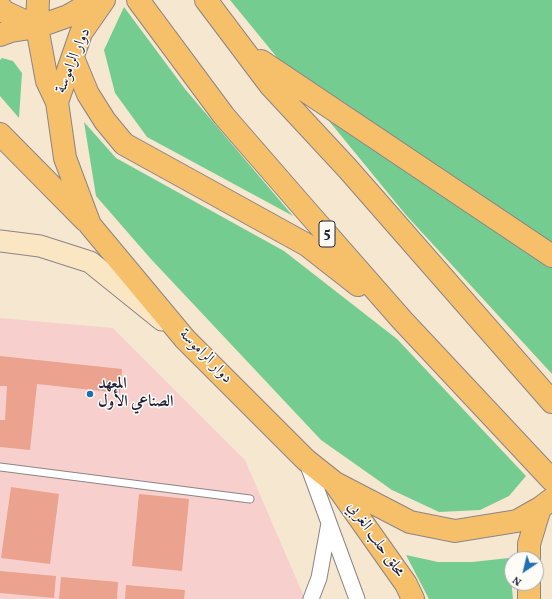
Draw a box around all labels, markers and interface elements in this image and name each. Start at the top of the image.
street label: دوار الراموسة [52,26,96,96]
road number: 5 [319,221,335,247]
street label: دوار الراموسة [174,326,236,388]
place label: المعهد الصناعي الأول [98,375,174,413]
marker: المعهد الصناعي الأول [85,389,95,399]
street label: محلق حلب الغربي [342,498,408,582]
north arrow [504,551,544,591]
text: N [510,572,525,589]

